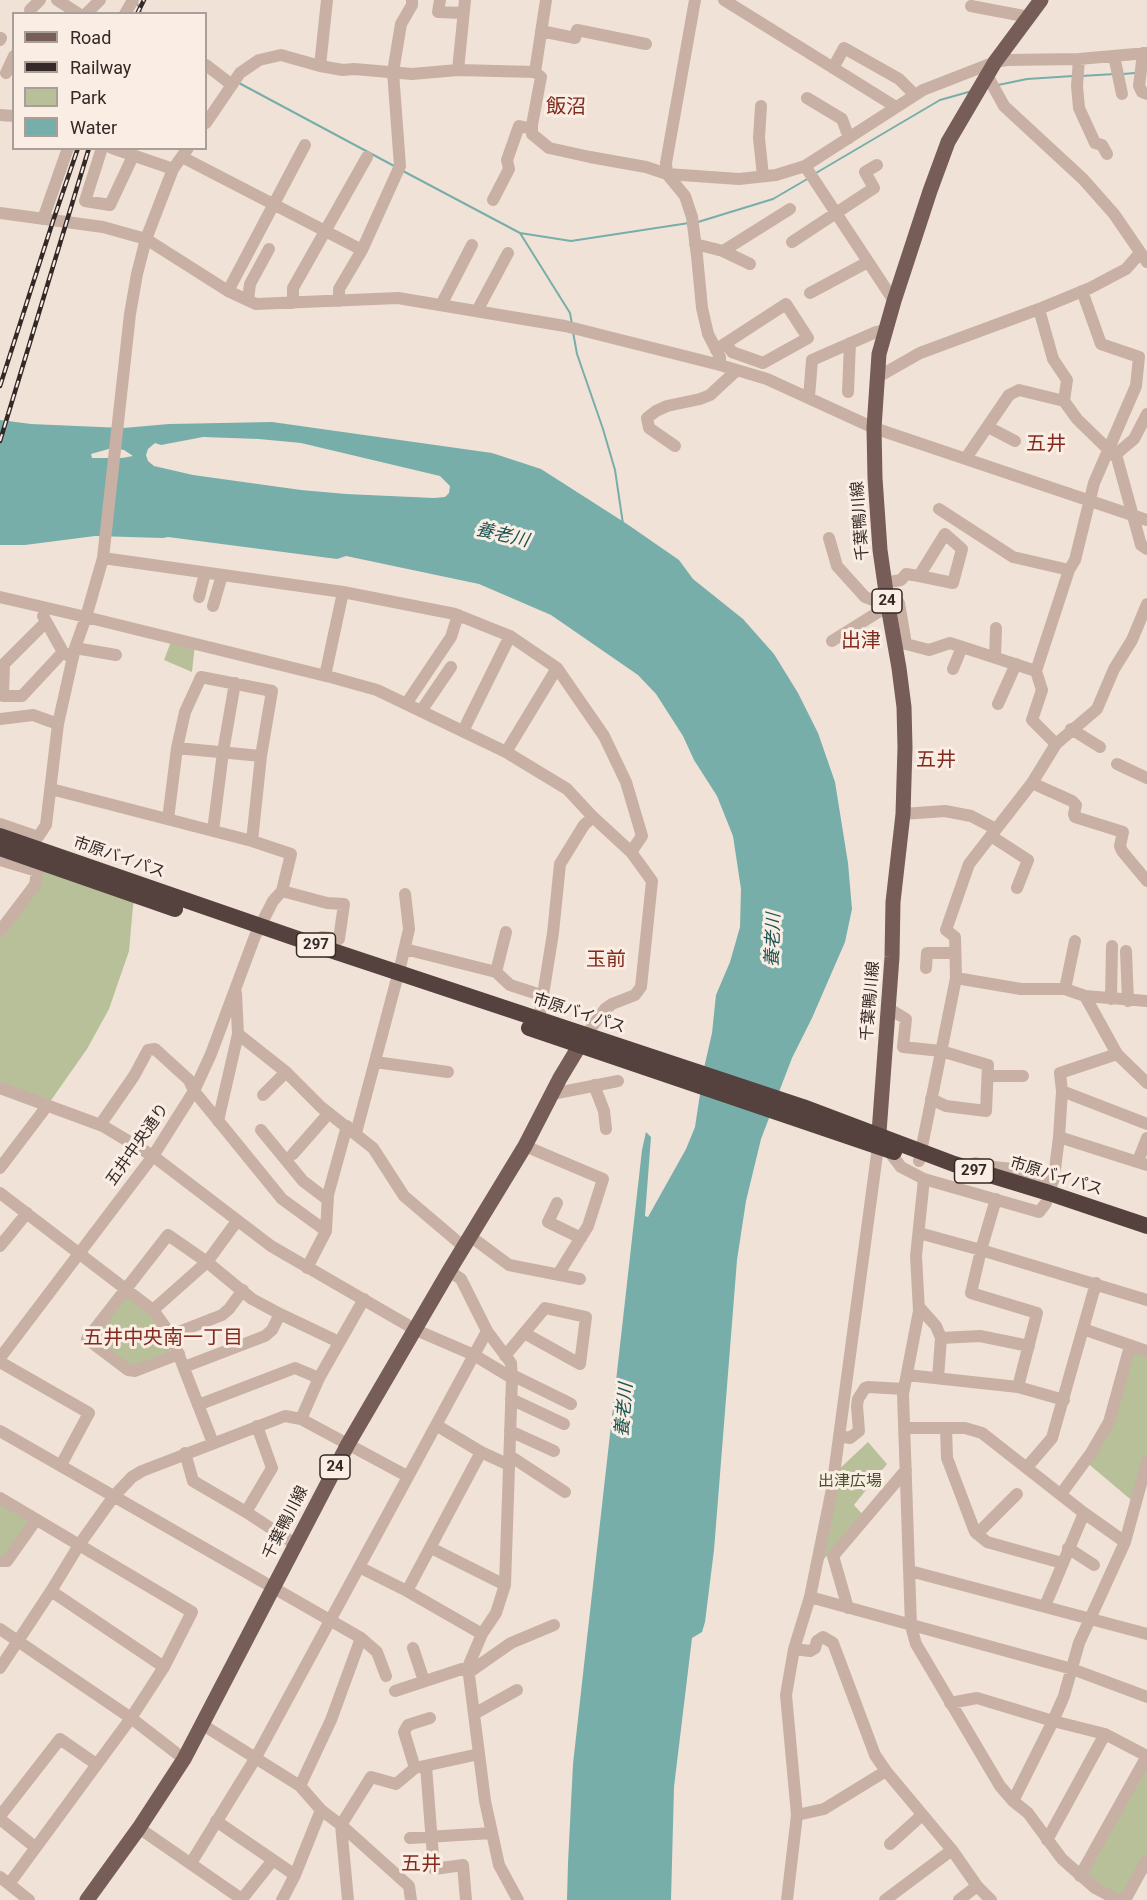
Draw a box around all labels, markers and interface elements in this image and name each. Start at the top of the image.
legend [12,12,207,150]
text: Road [70,27,111,48]
text: Railway [70,57,131,78]
text: Park [70,87,106,108]
district label: 飯沼 [546,96,586,120]
text: Water [70,117,117,138]
district label: 五井 [1026,433,1066,457]
street label: 千葉鴨川線 [849,480,873,562]
water label: 養老川 [473,519,531,553]
road number: 24 [872,589,902,613]
district label: 出津 [841,630,881,654]
district label: 五井 [916,749,956,773]
street label: 市原バイパス [70,833,168,883]
water label: 養老川 [762,913,786,967]
road number: 297 [296,933,336,957]
district label: 玉前 [586,949,626,973]
street label: 千葉鴨川線 [858,960,884,1042]
street label: 市原バイパス [530,990,628,1038]
street label: 五井中央通り [103,1100,173,1190]
street label: 市原バイパス [1007,1154,1105,1200]
road number: 297 [954,1159,994,1183]
district label: 五井中央南一丁目 [83,1327,243,1351]
water label: 養老川 [612,1382,638,1438]
road number: 24 [320,1455,350,1479]
park label: 出津広場 [818,1472,882,1492]
street label: 千葉鴨川線 [259,1483,313,1563]
district label: 五井 [401,1853,441,1877]

